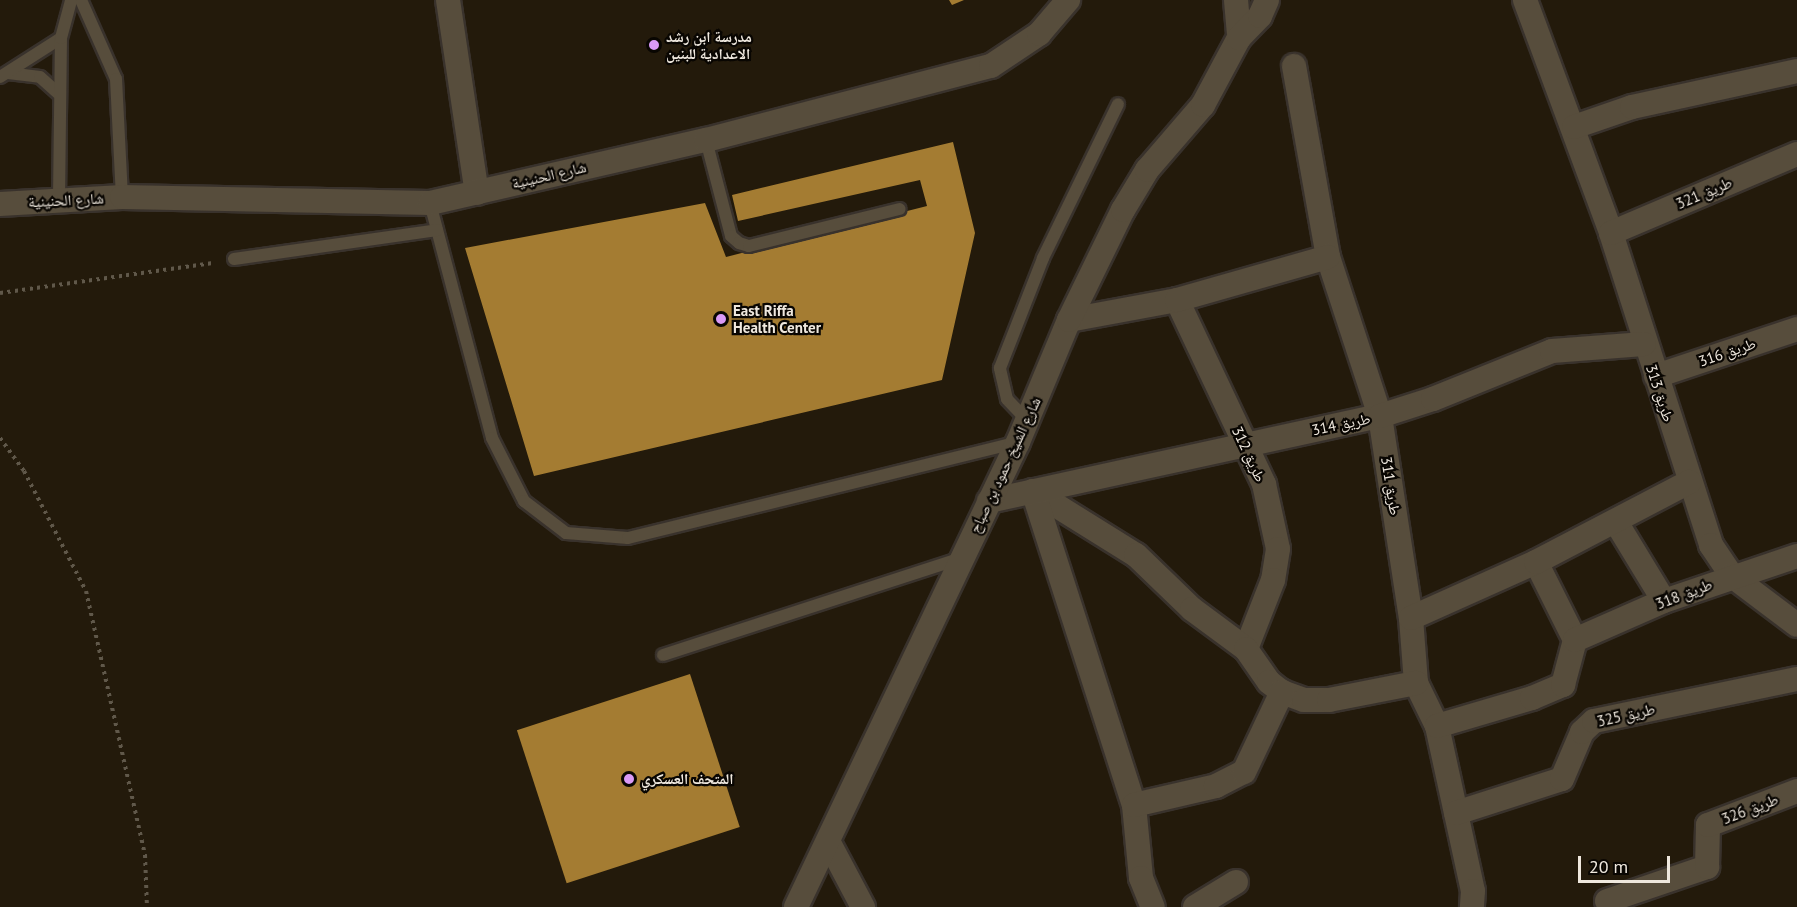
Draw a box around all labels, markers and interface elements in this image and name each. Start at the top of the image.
place label: مدرسة ابن رشد الاعدادية للبنين [666,27,752,62]
marker: مدرسة ابن رشد الاعدادية للبنين [647,38,661,52]
street label: شارع الحنينية [510,158,588,192]
street label: طريق 321 [1673,173,1735,213]
street label: شارع الحنينية [28,189,104,211]
place label: East Riffa Health Center [733,301,821,336]
marker: East Riffa Health Center [714,312,728,326]
street label: طريق 316 [1696,334,1758,370]
street label: طريق 313 [1642,362,1678,424]
street label: شارع الشيخ حمود بن صباح [966,394,1044,536]
street label: طريق 314 [1310,409,1372,439]
street label: طريق 312 [1228,423,1270,485]
street label: طريق 311 [1377,455,1405,517]
street label: طريق 318 [1653,575,1715,613]
street label: طريق 325 [1595,700,1657,730]
place label: المتحف العسكري [641,770,733,788]
marker: المتحف العسكري [622,772,636,786]
street label: طريق 326 [1719,790,1781,828]
scale bar [1581,844,1672,882]
text: 20 m [1589,855,1628,878]

